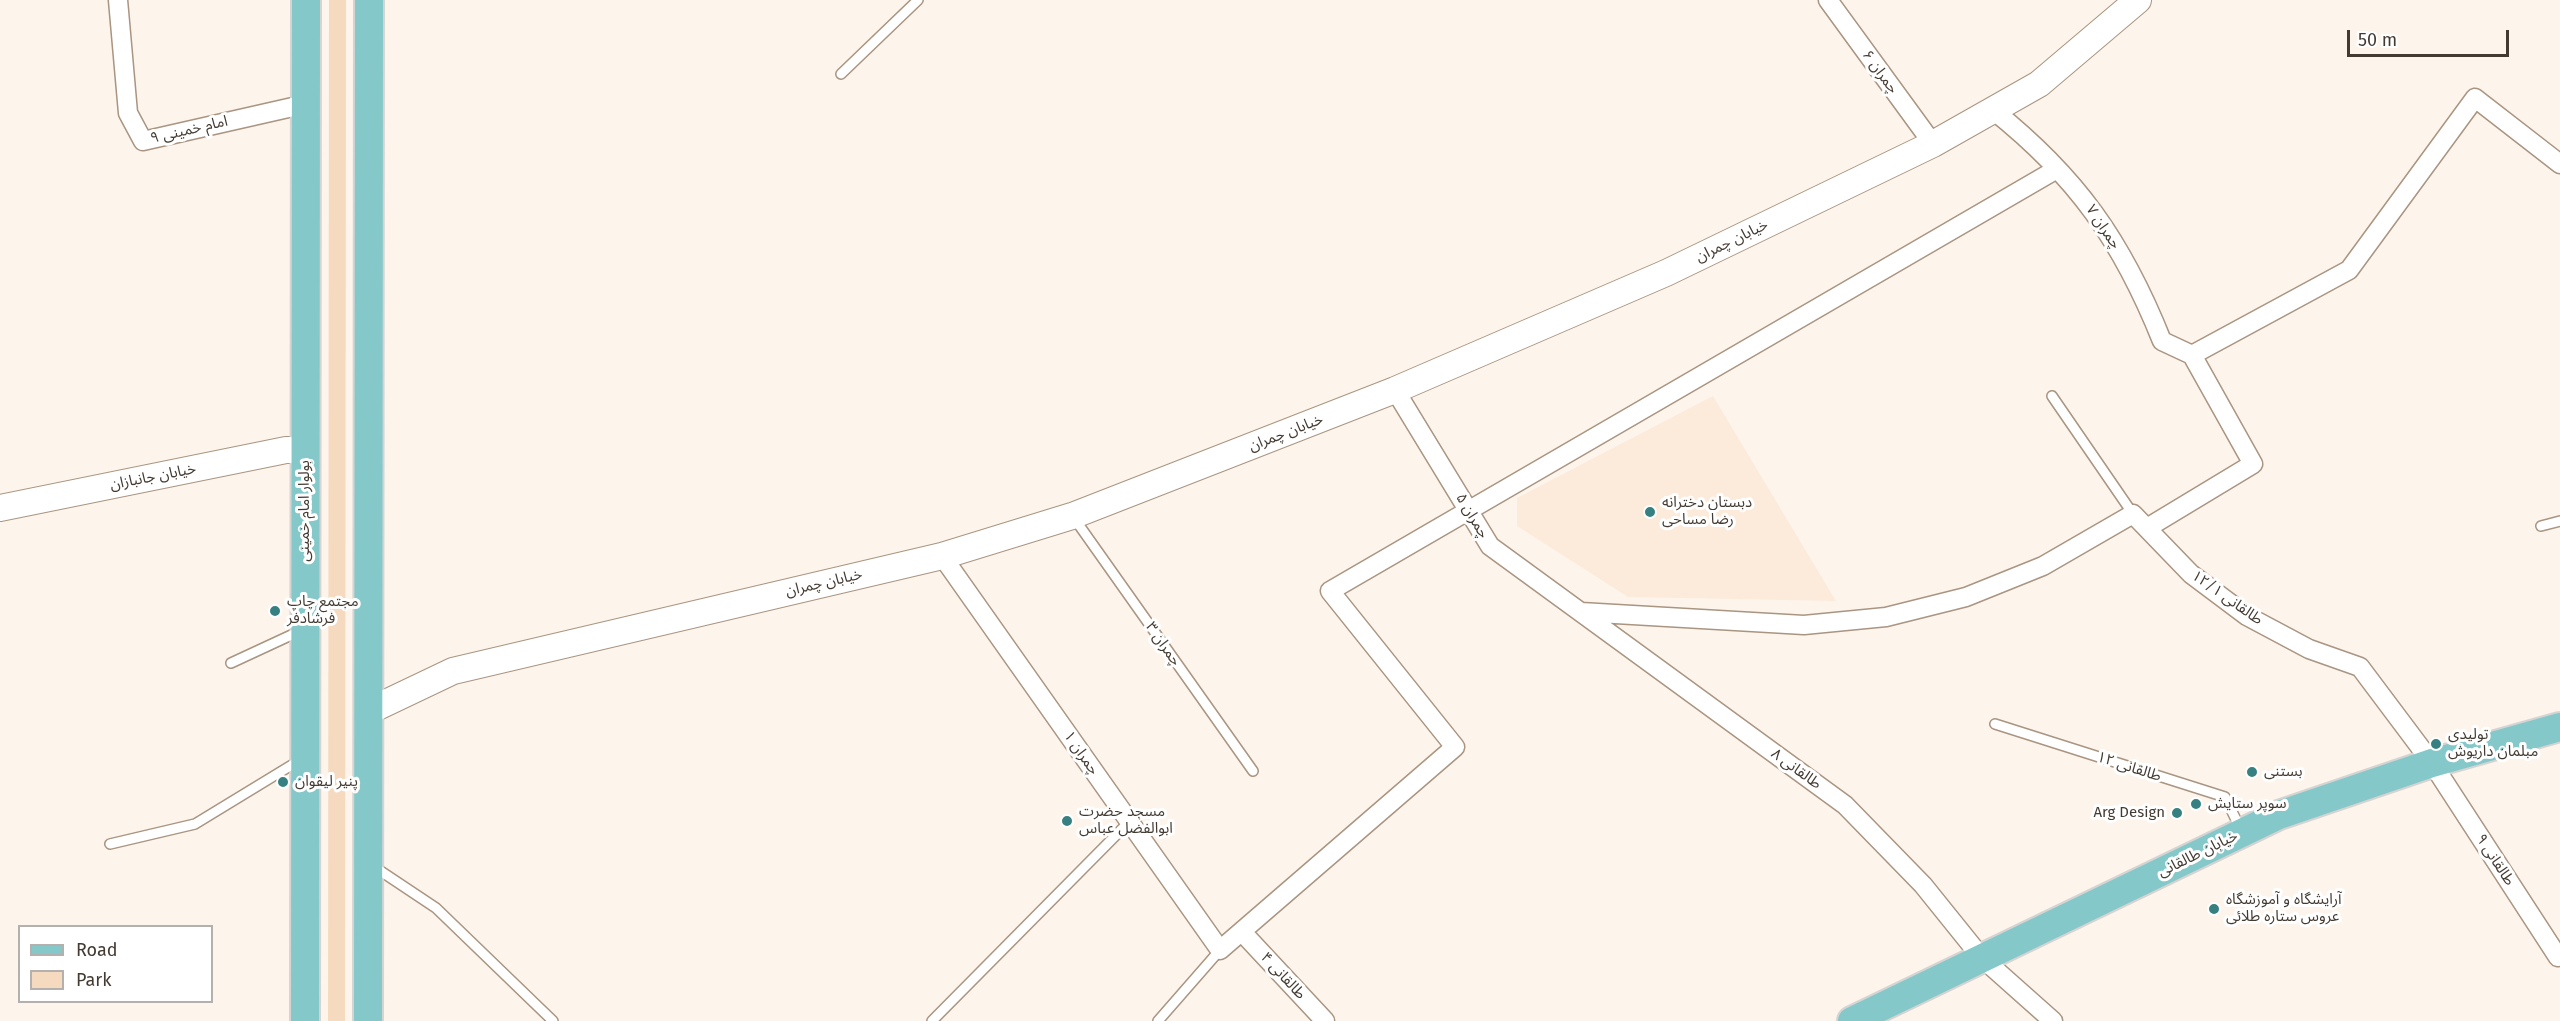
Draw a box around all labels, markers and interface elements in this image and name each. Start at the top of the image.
scale bar [2350,18,2512,56]
text: 50 m [2358,29,2397,51]
street label: چمران ۶ [1858,47,1902,97]
street label: امام خمینی ۹ [149,112,229,148]
street label: چمران ۷ [2082,201,2124,253]
street label: خیابان چمران [1693,216,1771,266]
street label: خیابان چمران [1246,411,1326,455]
street label: خیابان جانبازان [109,460,197,494]
street label: بولوار امام خمینی [296,460,314,562]
street label: چمران ۵ [1452,490,1492,542]
place label: دبستان دخترانه رضا مساحی [1662,494,1752,529]
marker: دبستان دخترانه رضا مساحی [1643,505,1657,519]
street label: خیابان چمران [784,565,864,601]
street label: طالقانی ۱۲/۱ [2188,567,2266,629]
place label: مجتمع چاپ فرشادفر [287,593,359,628]
marker: مجتمع چاپ فرشادفر [268,604,282,618]
street label: چمران ۳ [1141,619,1185,669]
place label: تولیدی مبلمان داریوش [2448,726,2538,761]
street label: چمران ۱ [1059,728,1103,778]
marker: تولیدی مبلمان داریوش [2429,737,2443,751]
street label: طالقانی ۸ [1767,745,1825,793]
street label: طالقانی ۱۲ [2095,748,2163,786]
place label: بستنی [2264,763,2303,781]
marker: بستنی [2245,765,2259,779]
place label: پنیر لیقوان [295,773,358,791]
marker: پنیر لیقوان [276,775,290,789]
place label: سوپر ستایش [2208,795,2286,813]
marker: سوپر ستایش [2189,797,2203,811]
place label: مسجد حضرت ابوالفضل عباس [1079,803,1173,838]
place label: Arg Design [2093,804,2165,822]
marker: Arg Design [2170,806,2184,820]
marker: مسجد حضرت ابوالفضل عباس [1060,814,1074,828]
street label: خیابان طالقانی [2155,827,2241,881]
street label: طالقانی ۹ [2472,831,2518,889]
place label: آرایشگاه و آموزشگاه عروس ستاره طلائی [2226,891,2342,926]
marker: آرایشگاه و آموزشگاه عروس ستاره طلائی [2207,902,2221,916]
legend [18,925,213,1003]
text: Road [76,939,118,961]
street label: طالقانی ۴ [1257,949,1309,1003]
text: Park [76,969,111,991]

